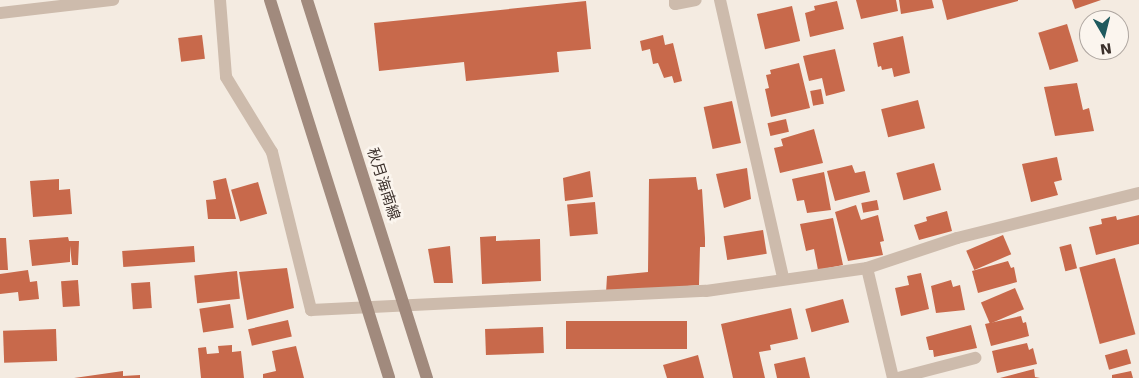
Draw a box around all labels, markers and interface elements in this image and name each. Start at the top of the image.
north arrow [1079,10,1129,60]
text: N [1099,40,1113,58]
street label: 秋月海南線 [363,146,403,222]

